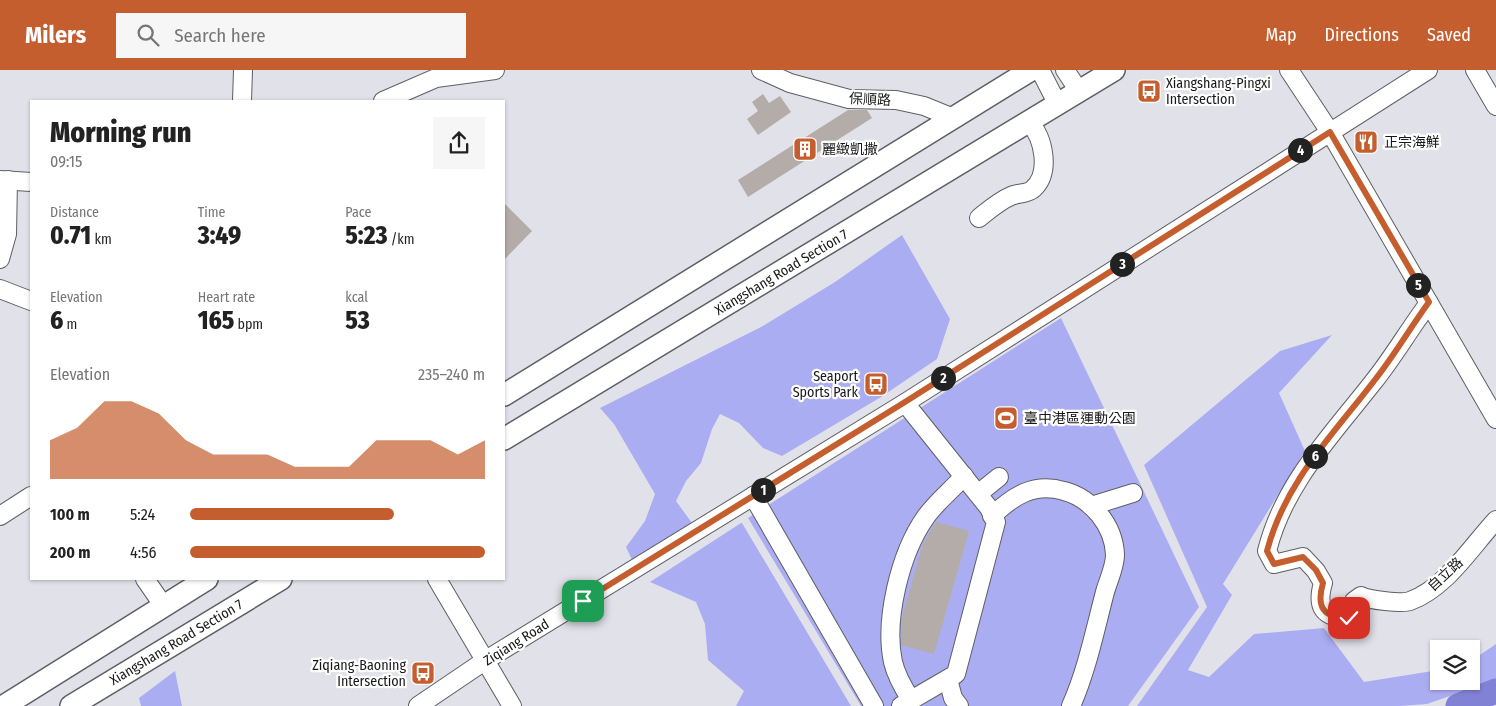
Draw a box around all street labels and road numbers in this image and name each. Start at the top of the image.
street label: 保順路 [849,90,891,109]
street label: Xiangshang Road Section 7 [712,226,851,319]
street label: 自立路 [1424,554,1466,595]
street label: Xiangshang Road Section 7 [107,596,246,689]
street label: Ziqiang Road [480,616,552,669]

